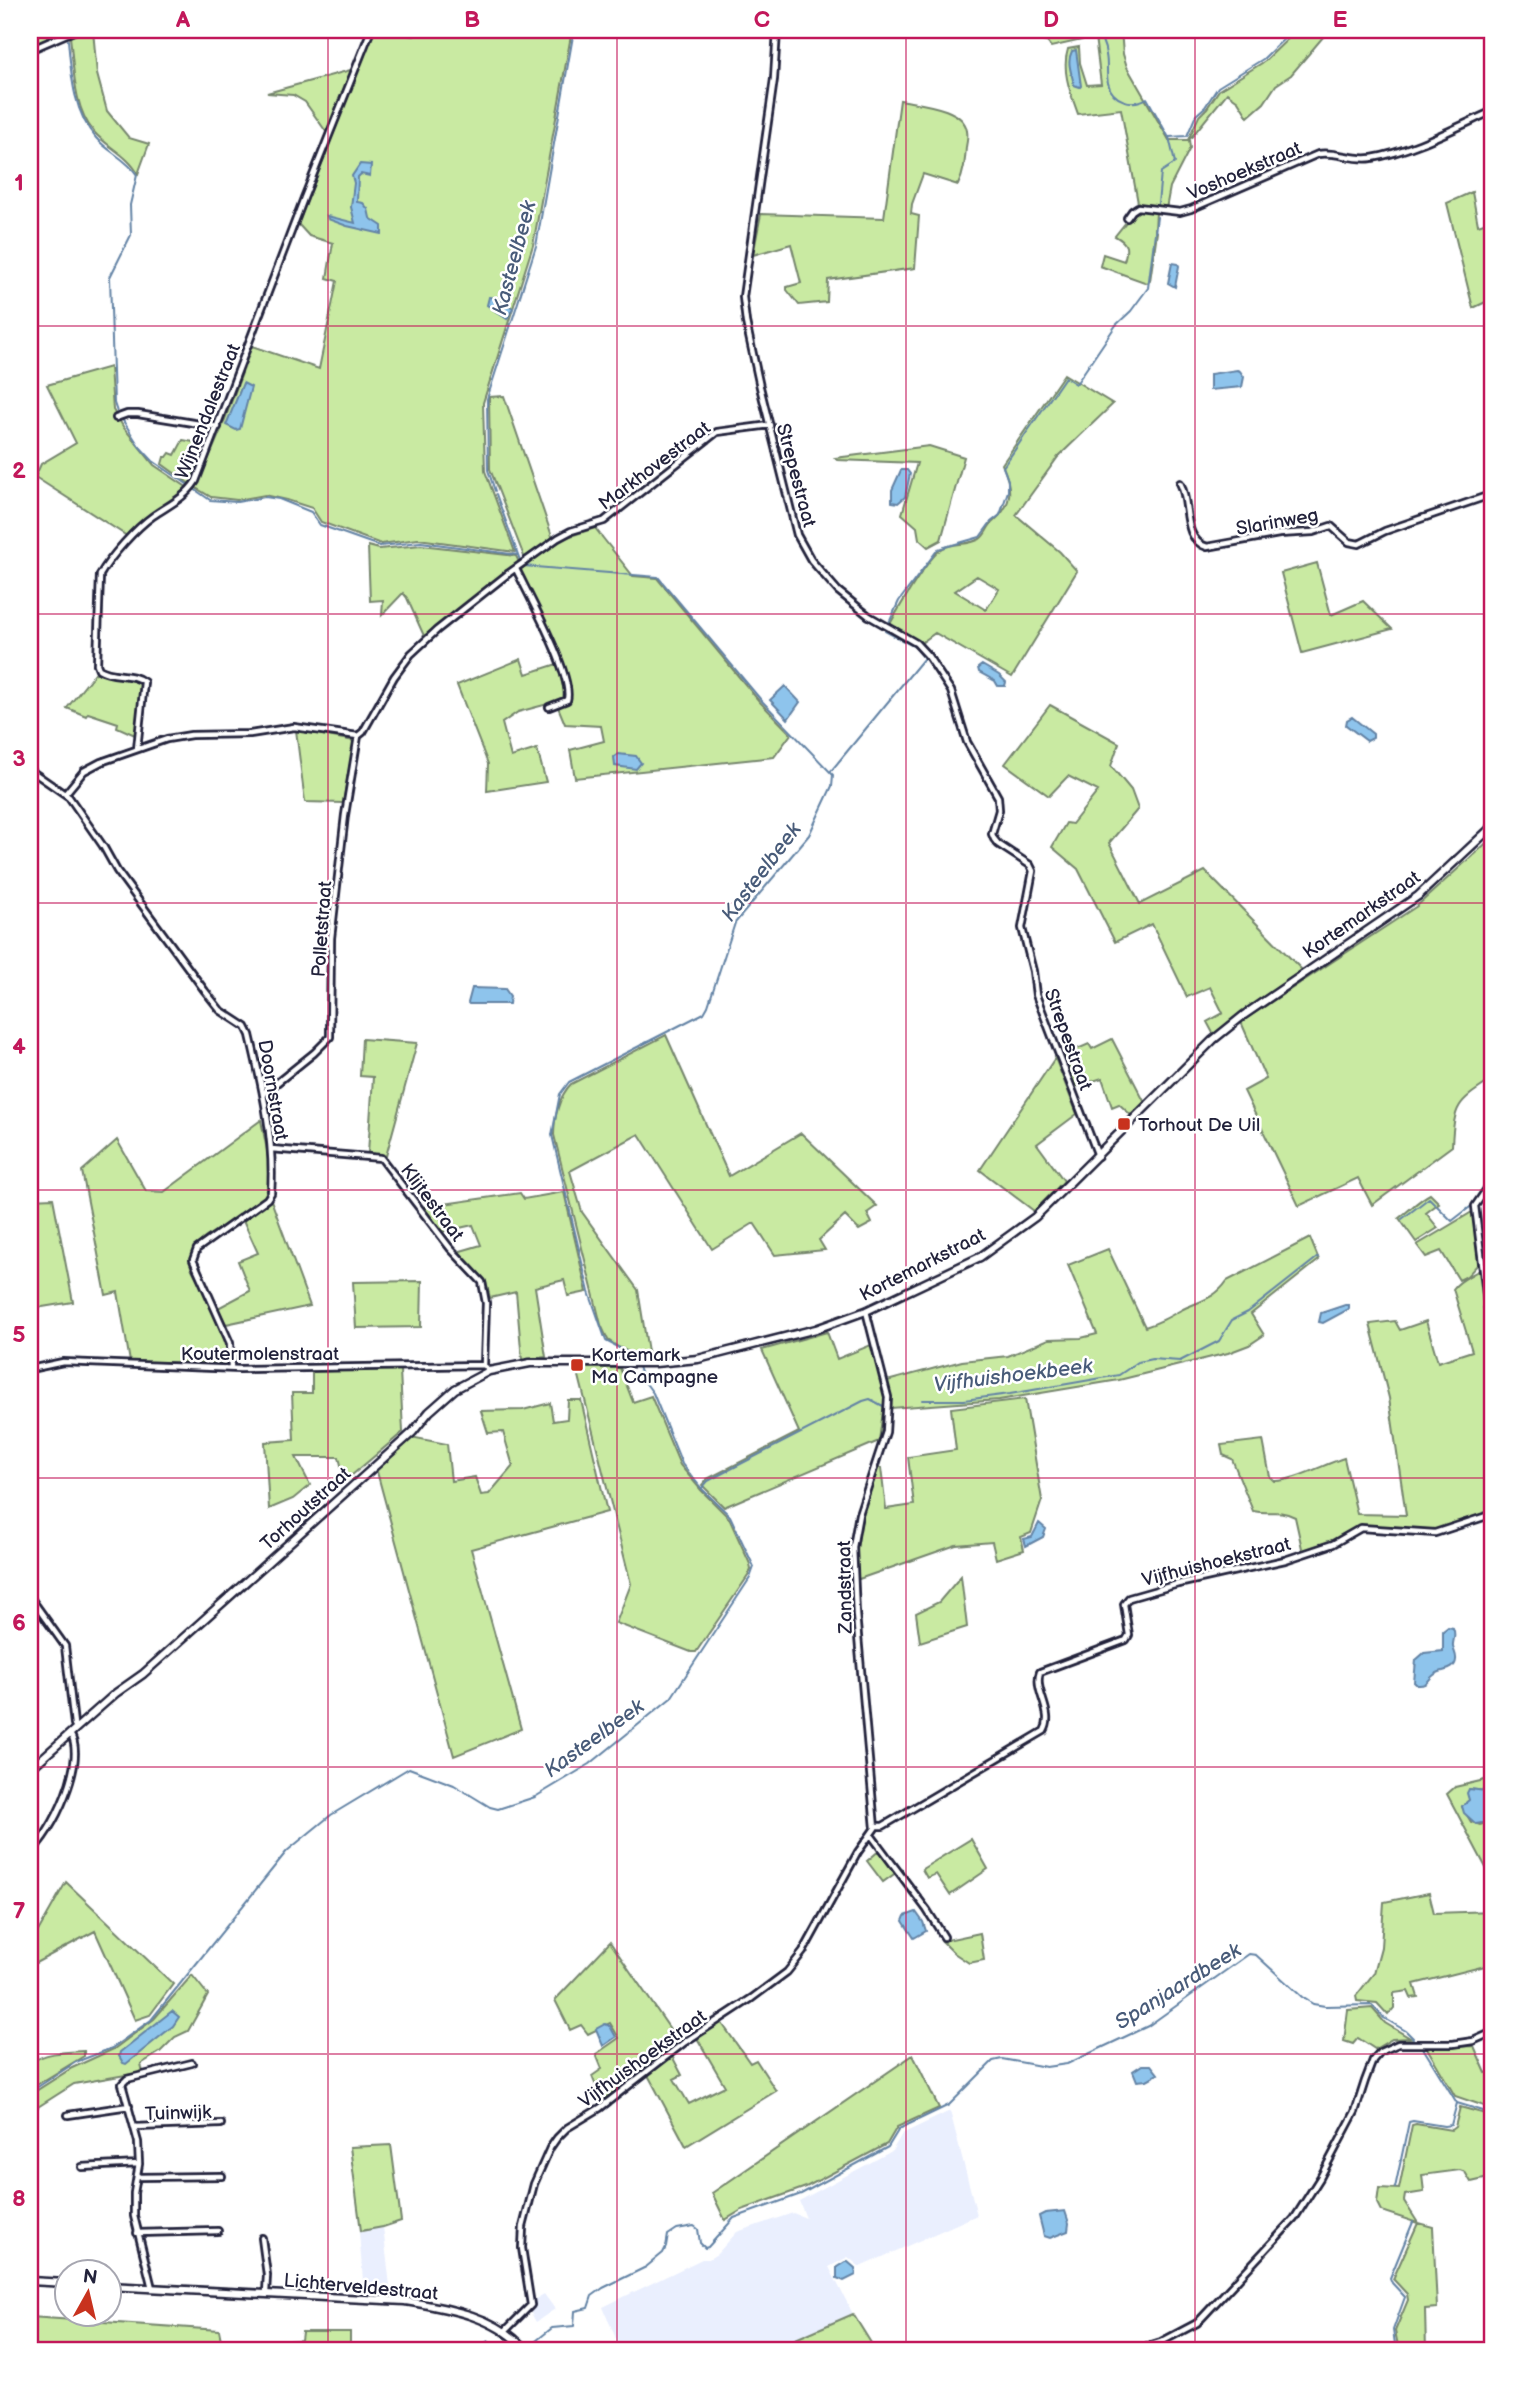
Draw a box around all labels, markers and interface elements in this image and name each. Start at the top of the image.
text: A [175,6,191,34]
text: B [464,6,480,34]
text: C [754,6,770,34]
text: D [1043,6,1059,34]
text: E [1333,6,1348,34]
street label: Voshoekstraat [1184,137,1305,206]
text: 1 [14,169,24,197]
water label: Kasteelbeek [487,197,542,318]
street label: Wijnendalestraat [171,340,246,483]
street label: Markhovestraat [595,417,715,516]
street label: Strepestraat [771,421,820,530]
text: 2 [12,457,26,485]
street label: Slarinweg [1234,504,1320,541]
text: 3 [12,745,26,773]
water label: Kasteelbeek [716,817,807,927]
street label: Kortemarkstraat [1299,866,1425,964]
street label: Polletstraat [308,880,337,978]
street label: Strepestraat [1039,986,1097,1094]
text: 4 [12,1033,26,1061]
street label: Doornstraat [252,1038,293,1143]
place label: Torhout De Uil [1138,1114,1260,1137]
marker: Torhout De Uil [1116,1116,1132,1132]
street label: Klijtestraat [395,1160,468,1246]
street label: Kortemarkstraat [856,1224,990,1307]
text: 5 [12,1321,26,1349]
street label: Koutermolenstraat [181,1343,339,1366]
place label: Kortemark Ma Campagne [591,1344,718,1389]
water label: Vijfhuishoekbeek [932,1353,1095,1398]
marker: Kortemark Ma Campagne [569,1357,585,1373]
street label: Torhoutstraat [256,1462,356,1556]
street label: Vijfhuishoekstraat [1140,1533,1293,1592]
street label: Zandstraat [833,1540,858,1635]
text: 6 [12,1609,26,1637]
water label: Kasteelbeek [539,1693,650,1783]
text: 7 [13,1897,26,1925]
water label: Spanjaardbeek [1111,1937,1247,2035]
street label: Vijfhuishoekstraat [574,2005,711,2113]
street label: Tuinwijk [144,2101,212,2126]
text: 8 [12,2185,26,2213]
north arrow [52,2258,122,2328]
text: N [81,2265,99,2290]
street label: Lichterveldestraat [283,2269,439,2306]

